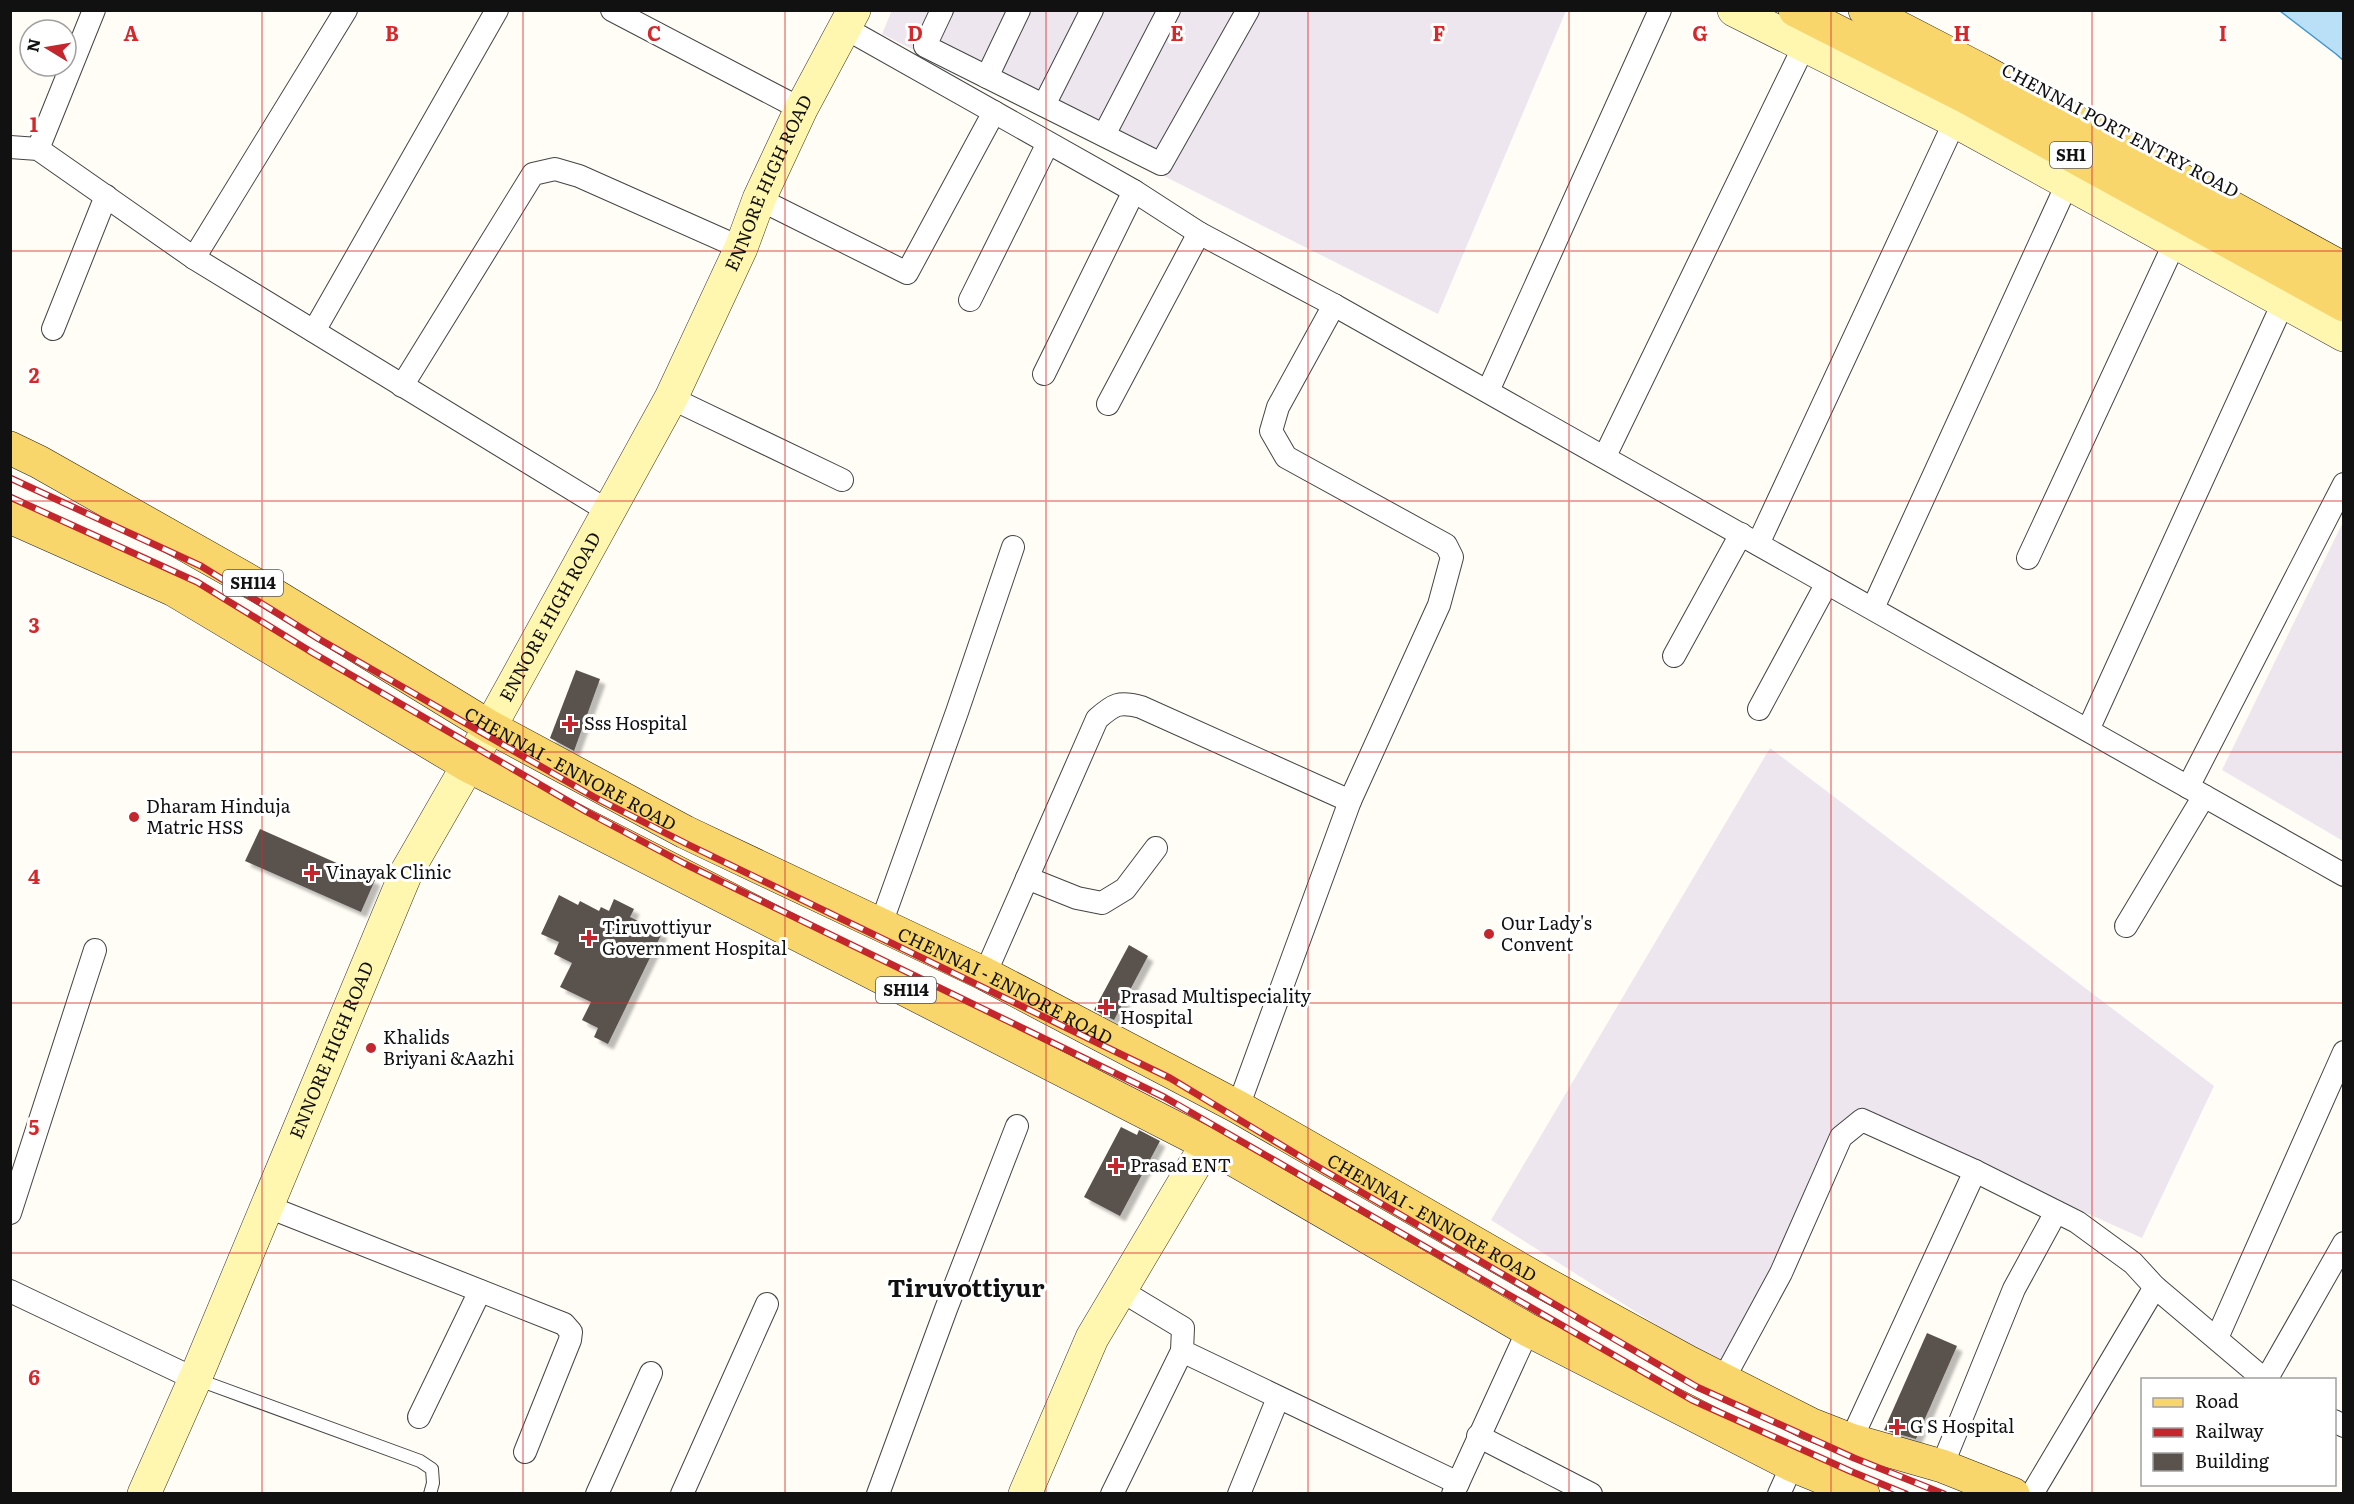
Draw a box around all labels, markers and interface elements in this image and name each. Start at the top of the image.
text: A [123,17,139,47]
text: B [385,17,399,47]
text: C [647,17,661,47]
text: D [907,17,923,47]
text: E [1170,17,1184,47]
text: F [1433,17,1446,47]
text: G [1692,17,1708,47]
text: H [1954,17,1970,47]
text: I [2219,17,2227,47]
north arrow [18,18,78,78]
text: N [19,36,45,54]
street label: CHENNAI PORT ENTRY ROAD [1997,55,2244,204]
street label: ENNORE HIGH ROAD [717,90,818,275]
text: 1 [30,108,38,138]
road number: SH1 [2050,142,2092,168]
text: 2 [29,359,40,389]
street label: ENNORE HIGH ROAD [492,526,607,706]
road number: SH114 [223,570,283,596]
text: 3 [28,609,40,639]
street label: CHENNAI - ENNORE ROAD [460,699,682,837]
place label: Sss Hospital [584,709,687,736]
marker: Sss Hospital [561,715,579,733]
place label: Dharam Hinduja Matric HSS [146,792,291,840]
marker: Dharam Hinduja Matric HSS [127,810,141,824]
place label: Vinayak Clinic [326,858,451,885]
text: 4 [28,860,40,890]
marker: Vinayak Clinic [303,864,321,882]
place label: Our Lady's Convent [1501,909,1592,957]
place label: Tiruvottiyur Government Hospital [602,913,787,961]
street label: CHENNAI - ENNORE ROAD [893,919,1118,1051]
marker: Our Lady's Convent [1482,927,1496,941]
marker: Tiruvottiyur Government Hospital [580,929,598,947]
street label: ENNORE HIGH ROAD [282,957,380,1143]
road number: SH114 [876,977,936,1003]
place label: Prasad Multispeciality Hospital [1120,982,1312,1030]
marker: Prasad Multispeciality Hospital [1097,998,1115,1016]
place label: Khalids Briyani &Aazhi [383,1023,514,1071]
marker: Khalids Briyani &Aazhi [364,1041,378,1055]
text: 5 [29,1111,40,1141]
street label: CHENNAI - ENNORE ROAD [1323,1146,1542,1288]
place label: Prasad ENT [1130,1151,1231,1178]
marker: Prasad ENT [1107,1157,1125,1175]
district label: Tiruvottiyur [887,1269,1045,1304]
text: 6 [28,1361,40,1391]
legend [2141,1378,2336,1486]
text: Road [2195,1387,2239,1414]
place label: G S Hospital [1910,1412,2014,1439]
text: Railway [2195,1417,2264,1444]
marker: G S Hospital [1888,1418,1906,1436]
text: Building [2195,1447,2270,1474]

